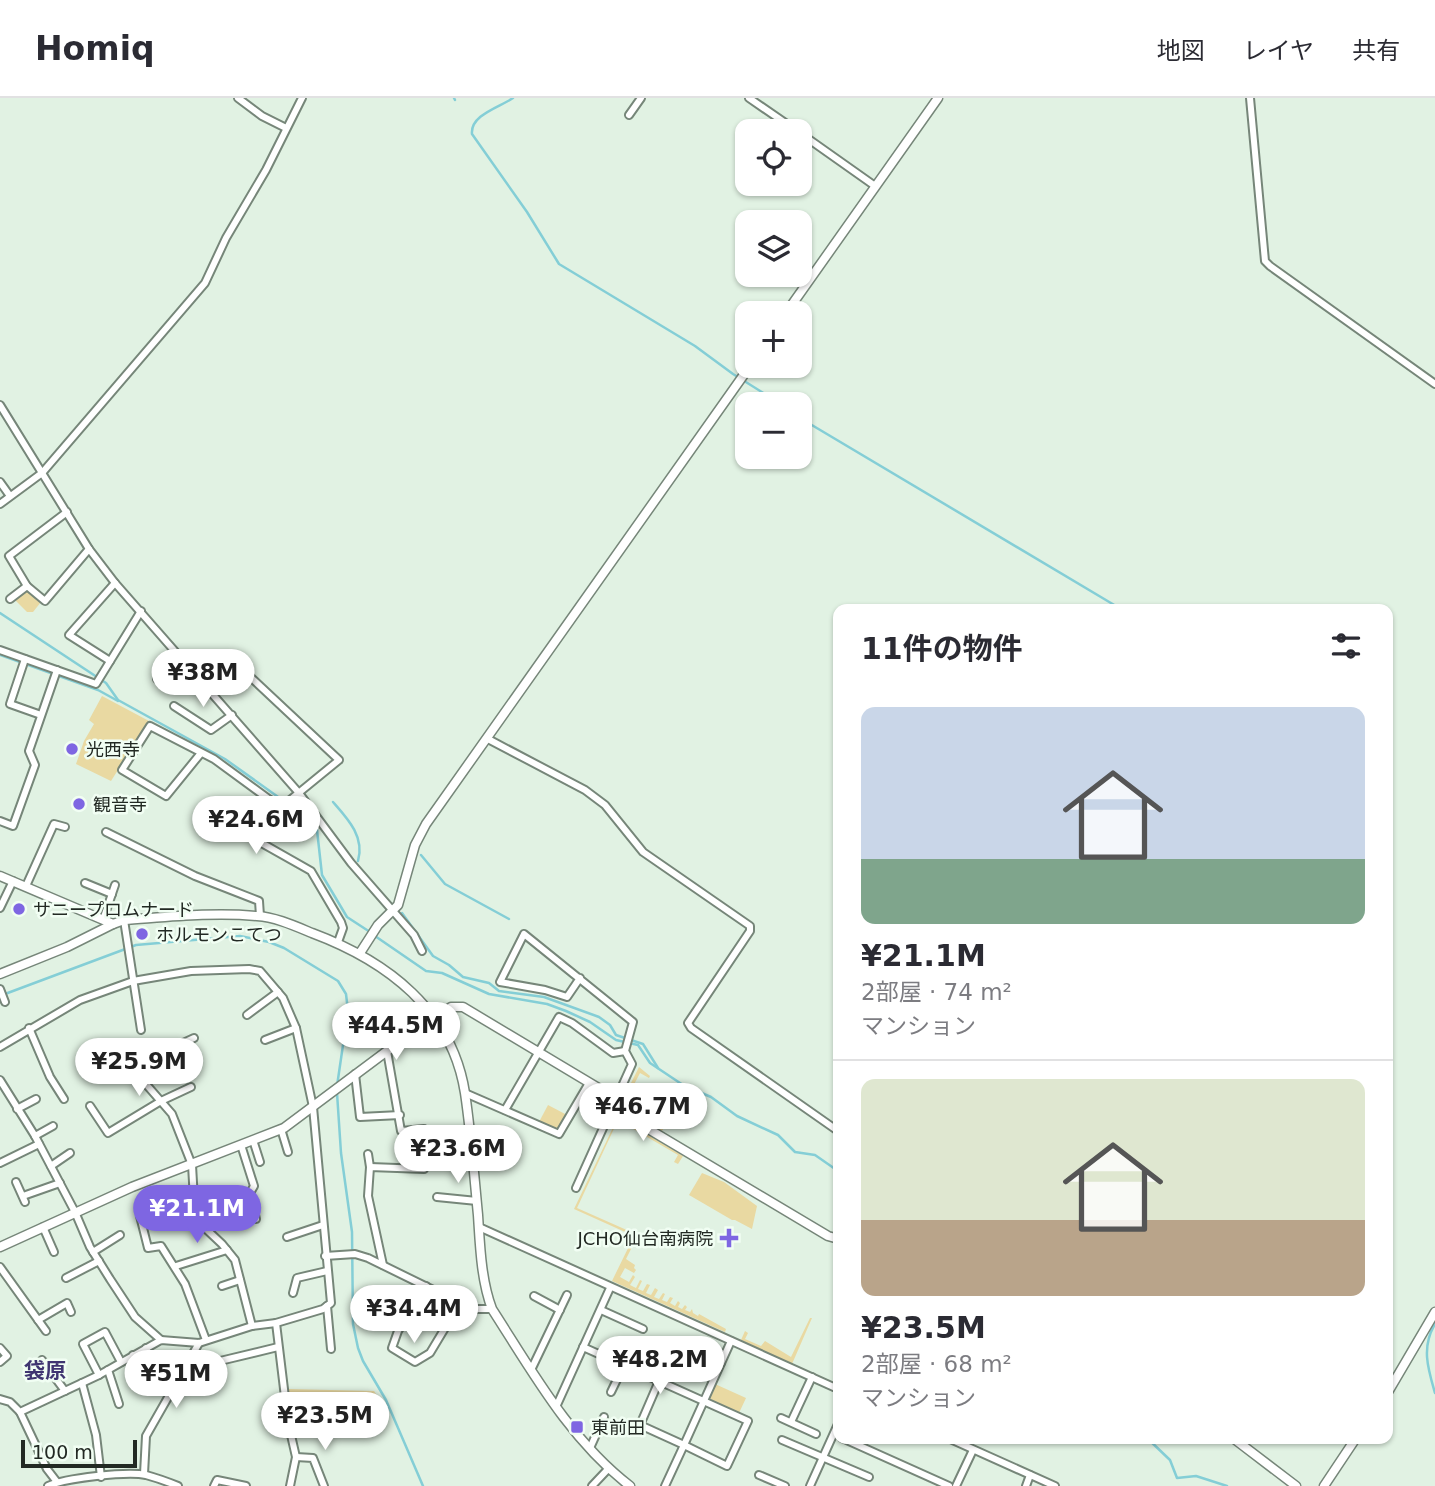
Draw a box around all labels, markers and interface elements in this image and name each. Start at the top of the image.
text: Homiq [35,29,155,68]
text: 地図 [1157,37,1205,65]
text: レイヤ [1243,37,1314,65]
text: 共有 [1352,37,1400,65]
map controls [735,119,812,469]
button: locate [735,119,812,196]
button: layers [735,210,812,287]
button: + [735,301,812,378]
button: − [735,392,812,469]
icon: filters [1327,627,1365,665]
text: 11件の物件 [861,631,1023,666]
pin: ¥38M [162,650,244,709]
text: ¥38M [168,659,238,685]
place label: 光西寺 [86,739,140,760]
marker: 光西寺 [64,741,80,757]
icon: home [1050,752,1176,878]
place label: 観音寺 [93,794,147,815]
marker: 観音寺 [71,796,87,812]
pin: ¥24.6M [199,796,313,856]
text: ¥24.6M [208,806,304,832]
place label: サニープロムナード [33,899,194,920]
marker: サニープロムナード [11,901,27,917]
place label: ホルモンこてつ [156,924,282,945]
marker: ホルモンこてつ [134,926,150,942]
text: ¥21.1M [861,938,986,973]
text: 2部屋 · 74 m² [861,979,1012,1005]
pin: ¥44.5M [339,1002,453,1062]
text: ¥44.5M [348,1012,444,1038]
text: マンション [861,1013,976,1039]
pin: ¥25.9M [82,1038,196,1098]
text: ¥25.9M [91,1048,187,1074]
pin: ¥46.7M [586,1084,700,1143]
text: ¥46.7M [595,1093,691,1119]
icon: home [1050,1124,1176,1250]
pin: ¥23.6M [401,1126,515,1185]
text: ¥23.6M [410,1135,506,1161]
pin: ¥21.1M [140,1186,254,1245]
text: ¥21.1M [149,1195,245,1221]
place label: JCHO仙台南病院 [576,1228,713,1249]
marker: JCHO仙台南病院 [719,1228,739,1248]
pin: ¥34.4M [357,1286,471,1345]
text: ¥34.4M [366,1295,462,1321]
text: ¥23.5M [861,1310,986,1345]
pin: ¥48.2M [603,1336,717,1396]
text: ¥48.2M [612,1346,708,1372]
pin: ¥51M [135,1350,217,1410]
text: 2部屋 · 68 m² [861,1351,1012,1377]
district label: 袋原 [24,1359,66,1383]
text: ¥51M [141,1360,211,1386]
text: マンション [861,1385,976,1411]
pin: ¥23.5M [268,1392,382,1452]
text: ¥23.5M [277,1402,373,1428]
place label: 東前田 [591,1417,645,1438]
marker: 東前田 [569,1419,585,1435]
scale bar [21,1437,136,1469]
text: 100 m [32,1441,93,1463]

